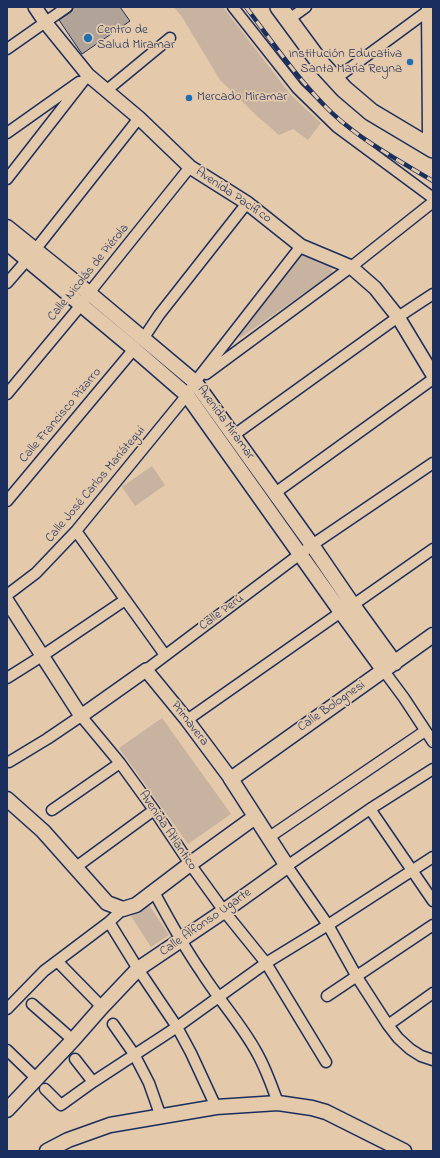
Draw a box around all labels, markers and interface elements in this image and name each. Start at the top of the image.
place label: Centro de Salud Miramar [97,23,175,54]
marker: Centro de Salud Miramar [82,32,94,44]
place label: Institución Educativa Santa María Reyna [289,47,402,78]
marker: Institución Educativa Santa María Reyna [405,57,415,67]
place label: Mercado Miramar [197,90,287,106]
marker: Mercado Miramar [184,93,194,103]
street label: Avenida Pacifico [192,165,274,227]
street label: Calle Nicolás de Piérola [45,221,133,325]
street label: Calle Francisco Pizarro [17,365,105,467]
street label: Avenida Miramar [193,383,257,463]
street label: Calle José Carlos Mariátegui [43,424,149,546]
street label: Calle Perú [197,592,247,634]
street label: Calle Bolognesi [295,678,369,736]
street label: Primavera [167,699,211,749]
street label: Avenida Atlantico [135,788,199,874]
street label: Calle Alfonso Ugarte [157,886,255,960]

